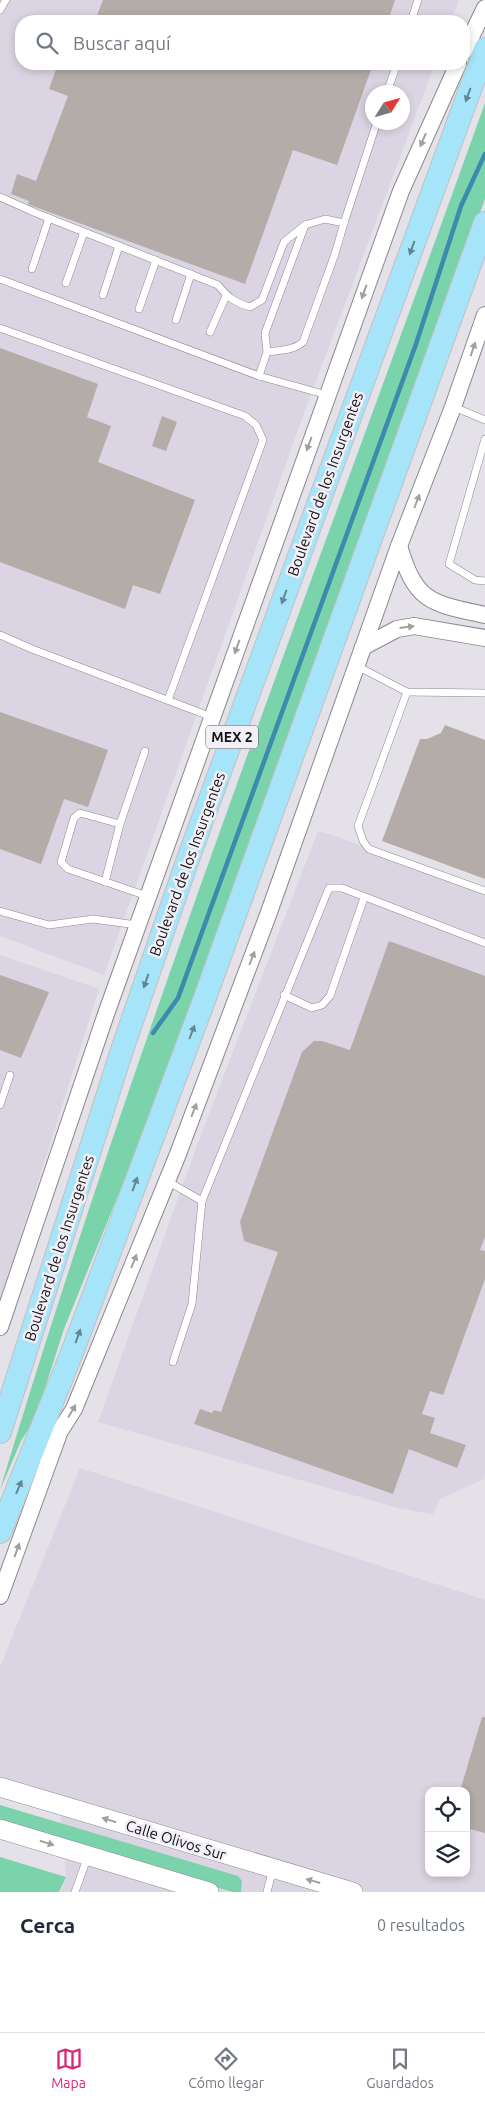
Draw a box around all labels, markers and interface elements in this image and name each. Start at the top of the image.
search box [15,15,470,70]
icon: search [33,29,61,57]
text: Buscar aquí [73,32,171,54]
north arrow [365,85,410,130]
one-way arrow [464,88,472,103]
one-way arrow [418,133,426,147]
one-way arrow [408,241,416,256]
one-way arrow [360,284,367,299]
one-way arrow [470,341,478,356]
street label: Boulevard de los Insurgentes [284,390,366,578]
one-way arrow [305,437,312,452]
one-way arrow [413,494,421,508]
one-way arrow [280,590,287,605]
one-way arrow [399,623,415,631]
one-way arrow [233,640,241,655]
road number: MEX 2 [206,726,258,749]
street label: Boulevard de los Insurgentes [146,770,228,958]
one-way arrow [249,951,256,966]
one-way arrow [142,974,150,989]
one-way arrow [188,1024,196,1039]
one-way arrow [191,1103,198,1118]
street label: Boulevard de los Insurgentes [21,1153,97,1343]
one-way arrow [131,1176,139,1191]
one-way arrow [131,1254,139,1269]
one-way arrow [74,1328,82,1343]
one-way arrow [68,1405,77,1418]
one-way arrow [15,1480,23,1494]
one-way arrow [13,1542,21,1557]
map controls [425,1787,470,1877]
button: locate [425,1787,470,1832]
one-way arrow [101,1816,116,1824]
street label: Calle Olivos Sur [124,1817,228,1863]
button: layers [425,1832,470,1877]
one-way arrow [39,1840,54,1848]
one-way arrow [306,1876,321,1884]
text: Cerca [20,1913,75,1937]
text: 0 resultados [377,1916,465,1934]
tab: Mapa [51,2045,86,2091]
tab: Cómo llegar [188,2045,264,2091]
tab: Guardados [366,2045,434,2091]

